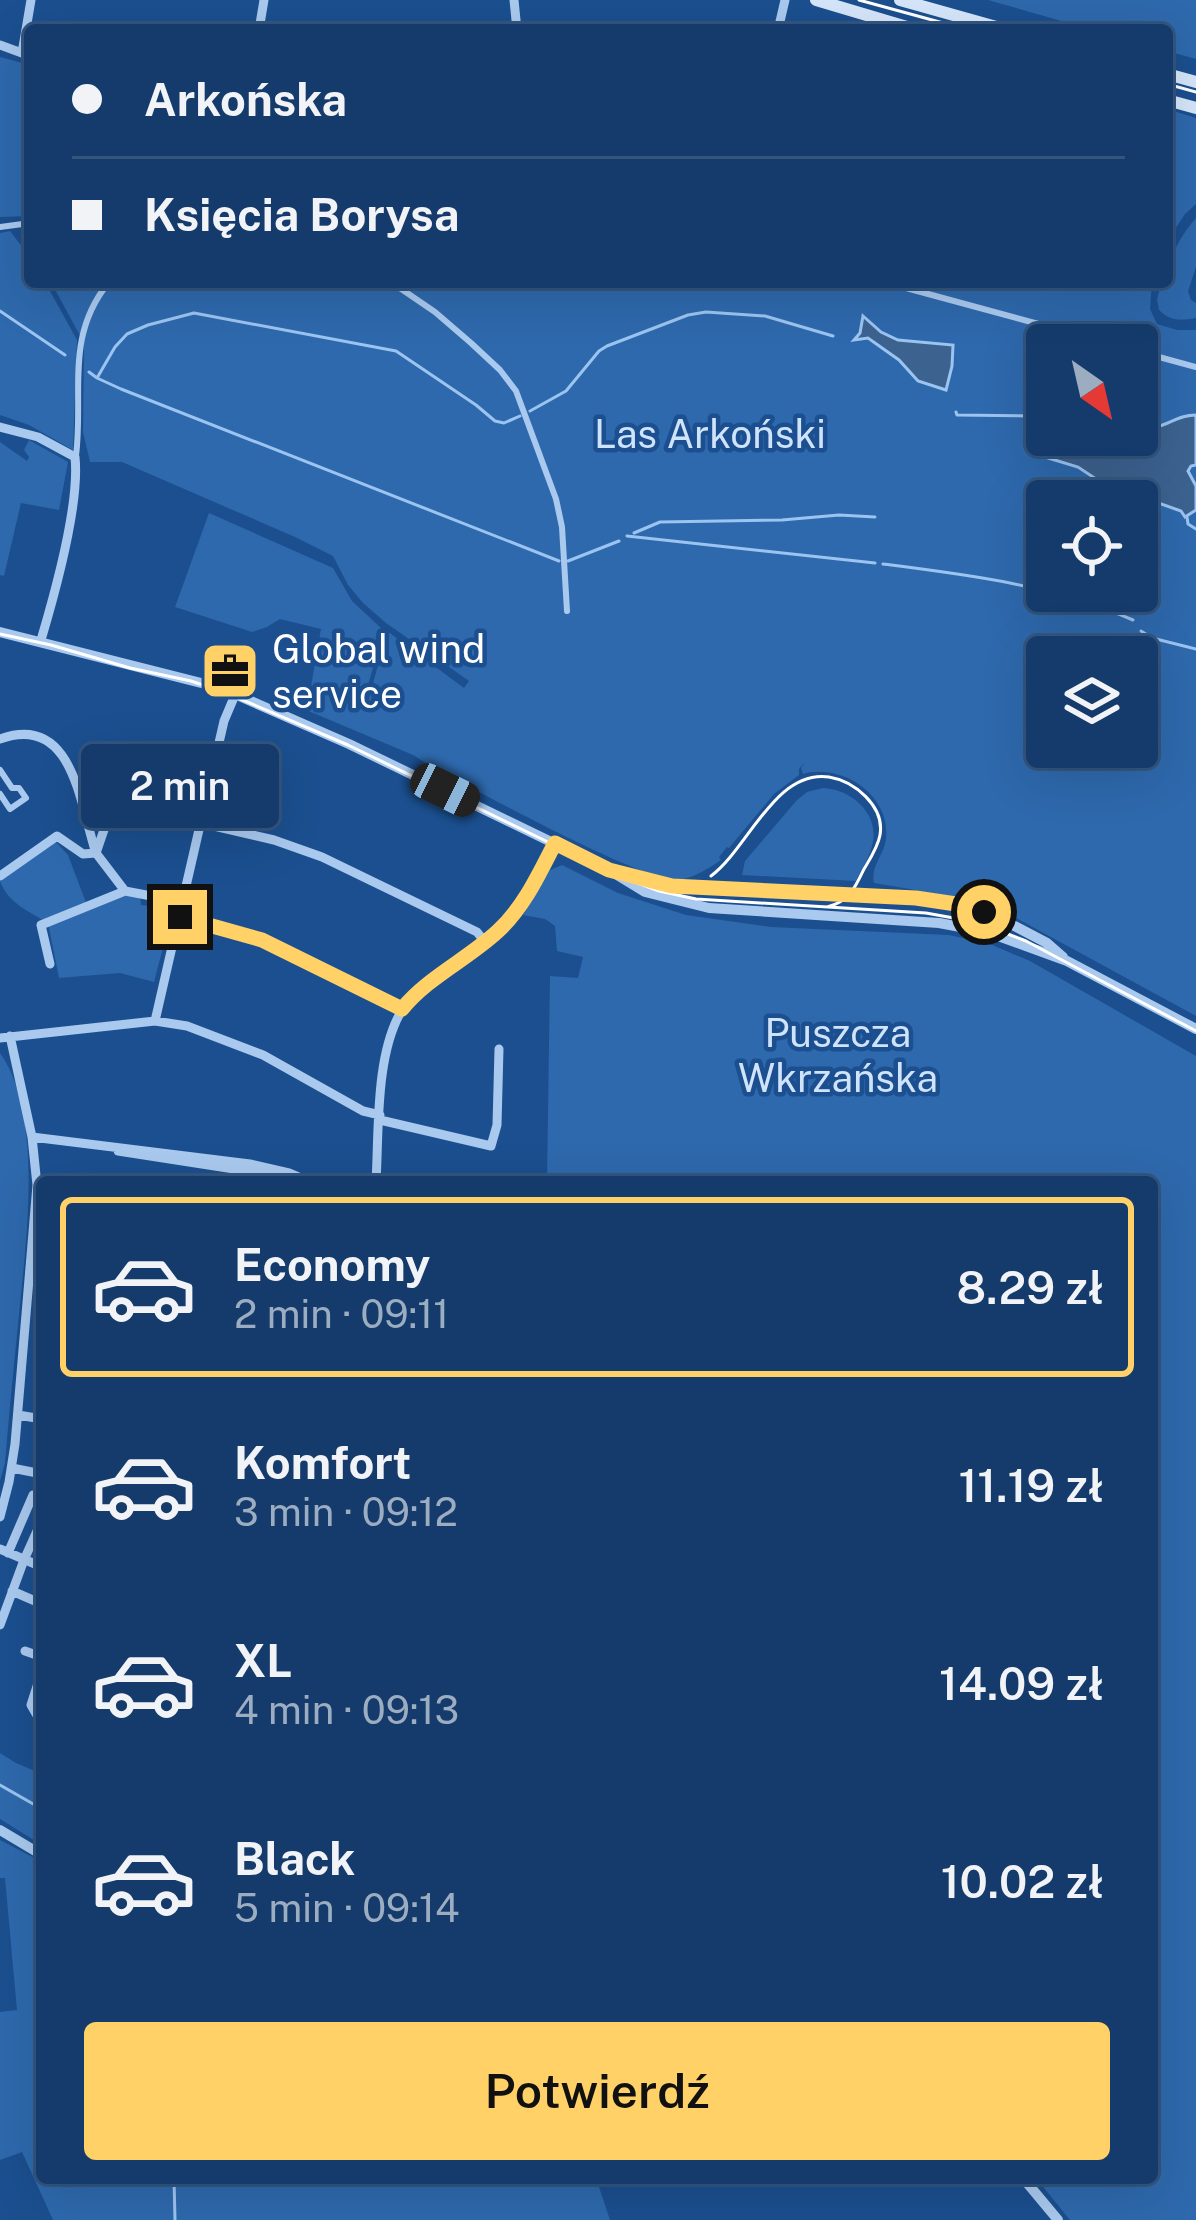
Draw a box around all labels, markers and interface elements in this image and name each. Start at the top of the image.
text: Arkońska [144,73,347,126]
text: Księcia Borysa [144,188,459,241]
north arrow [1026,324,1158,456]
map controls [1026,324,1158,768]
park label: Las Arkoński [594,411,826,457]
button: locate [1026,480,1158,612]
place label: Global wind service [272,626,485,717]
button: layers [1026,636,1158,768]
office icon: Global wind service [199,640,261,702]
callout: 2 min [81,743,279,827]
car [405,758,485,822]
text: 2 min [130,763,230,809]
route start [957,885,1011,939]
route end [153,890,207,944]
park label: Puszcza Wkrzańska [738,1010,938,1101]
icon: car [90,1233,198,1341]
text: Economy [234,1238,430,1291]
text: 8.29 zł [957,1261,1104,1314]
text: 2 min · 09:11 [234,1291,449,1337]
icon: car [90,1431,198,1539]
text: Komfort [234,1436,411,1489]
text: 11.19 zł [959,1459,1104,1512]
text: 3 min · 09:12 [234,1489,458,1535]
icon: car [90,1629,198,1737]
text: XL [234,1634,292,1687]
text: 14.09 zł [939,1657,1104,1710]
text: 4 min · 09:13 [234,1687,459,1733]
icon: car [90,1827,198,1935]
text: Black [234,1832,355,1885]
text: 10.02 zł [941,1855,1104,1908]
text: 5 min · 09:14 [234,1885,459,1931]
button: Potwierdź [84,2022,1110,2160]

